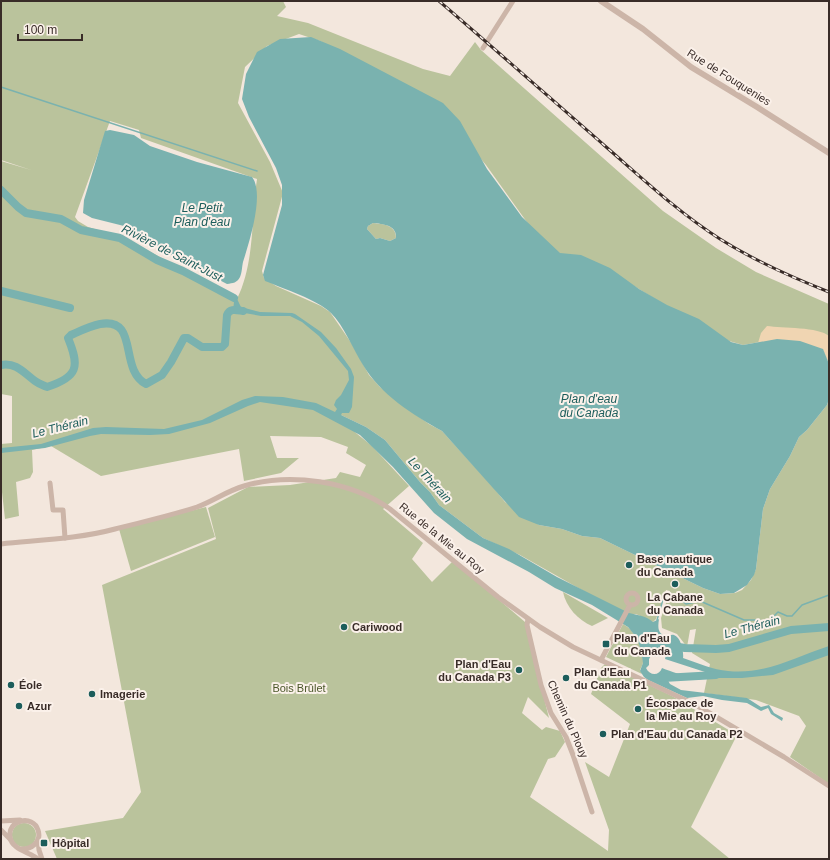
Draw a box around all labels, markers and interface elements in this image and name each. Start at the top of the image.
scale bar [18,16,82,42]
text: 100 m [24,23,57,37]
street label: Rue de Fouquenies [685,46,773,108]
water label: Le Petit Plan d'eau [174,201,230,229]
water label: Rivière de Saint-Just [119,222,225,285]
water label: Plan d'eau du Canada [560,392,619,420]
water label: Le Thérain [30,413,90,441]
water label: Le Thérain [405,454,455,506]
street label: Rue de la Mie au Roy [397,500,487,576]
place label: Base nautique du Canada [637,553,712,578]
marker: Base nautique du Canada [624,560,634,570]
marker: La Cabane du Canada [670,579,680,589]
place label: La Cabane du Canada [647,591,704,616]
water label: Le Thérain [722,613,782,641]
place label: Cariwood [352,621,402,633]
marker: Cariwood [339,622,349,632]
place label: Plan d'Eau du Canada [614,632,671,657]
marker: Plan d'Eau du Canada [601,639,611,649]
place label: Plan d'Eau du Canada P3 [438,658,511,683]
marker: Plan d'Eau du Canada P3 [514,665,524,675]
place label: Plan d'Eau du Canada P1 [574,666,647,691]
marker: Plan d'Eau du Canada P1 [561,673,571,683]
street label: Chemin du Plouy [545,678,591,760]
place label: Éole [19,679,42,691]
marker: Éole [6,680,16,690]
park label: Bois Brûlet [272,682,326,694]
place label: Imagerie [100,688,145,700]
marker: Imagerie [87,689,97,699]
place label: Écospace de la Mie au Roy [646,697,717,722]
place label: Azur [27,700,52,712]
marker: Azur [14,701,24,711]
marker: Écospace de la Mie au Roy [633,704,643,714]
place label: Plan d'Eau du Canada P2 [611,728,743,740]
marker: Plan d'Eau du Canada P2 [598,729,608,739]
place label: Hôpital [52,837,89,849]
marker: Hôpital [39,838,49,848]

